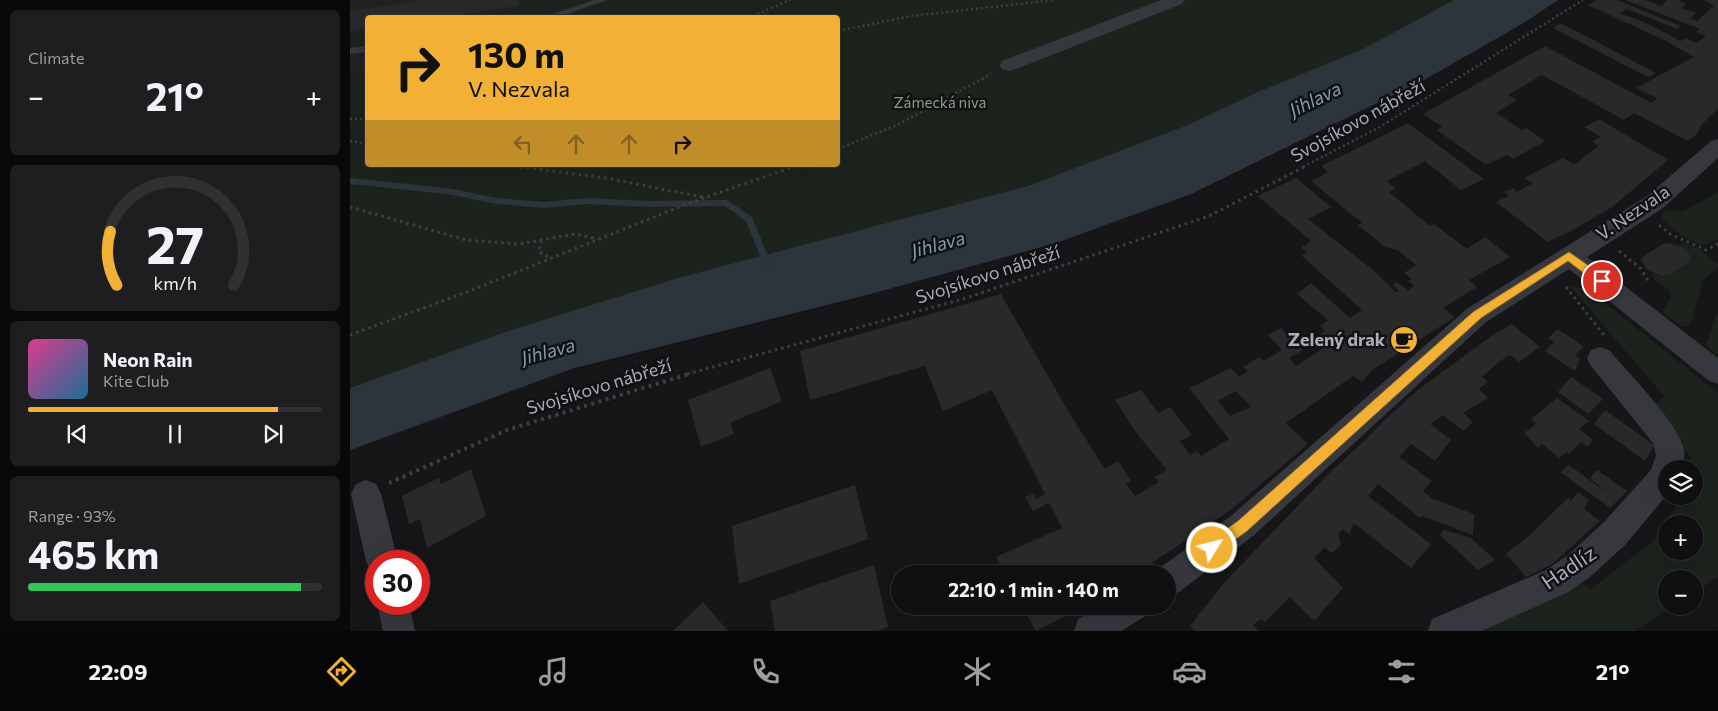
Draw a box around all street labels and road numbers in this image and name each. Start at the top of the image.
street label: Svojsíkovo nábřeží [1286,73,1430,166]
street label: V. Nezvala [1592,180,1673,245]
street label: Svojsíkovo nábřeží [913,240,1064,308]
street label: Svojsíkovo nábřeží [524,353,675,419]
street label: Hadlíz [1536,540,1600,594]

